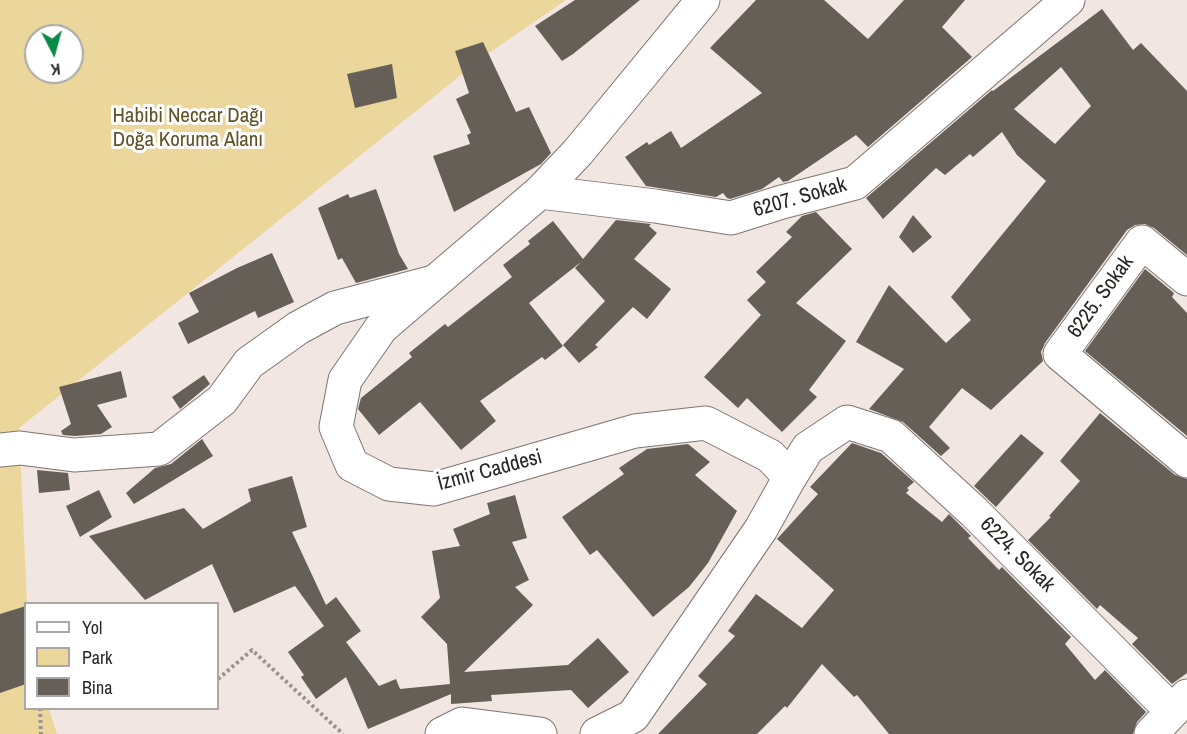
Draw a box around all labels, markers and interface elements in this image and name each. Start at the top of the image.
north arrow [24,24,84,84]
text: K [50,58,62,81]
park label: Habibi Neccar Dağı Doğa Koruma Alanı [112,103,264,153]
street label: 6207. Sokak [751,173,849,223]
street label: 6225. Sokak [1063,251,1139,343]
street label: İzmir Caddesi [435,445,545,497]
street label: 6224. Sokak [974,512,1060,598]
legend [24,602,219,710]
text: Yol [82,615,102,640]
text: Park [82,645,112,670]
text: Bina [82,675,112,700]

